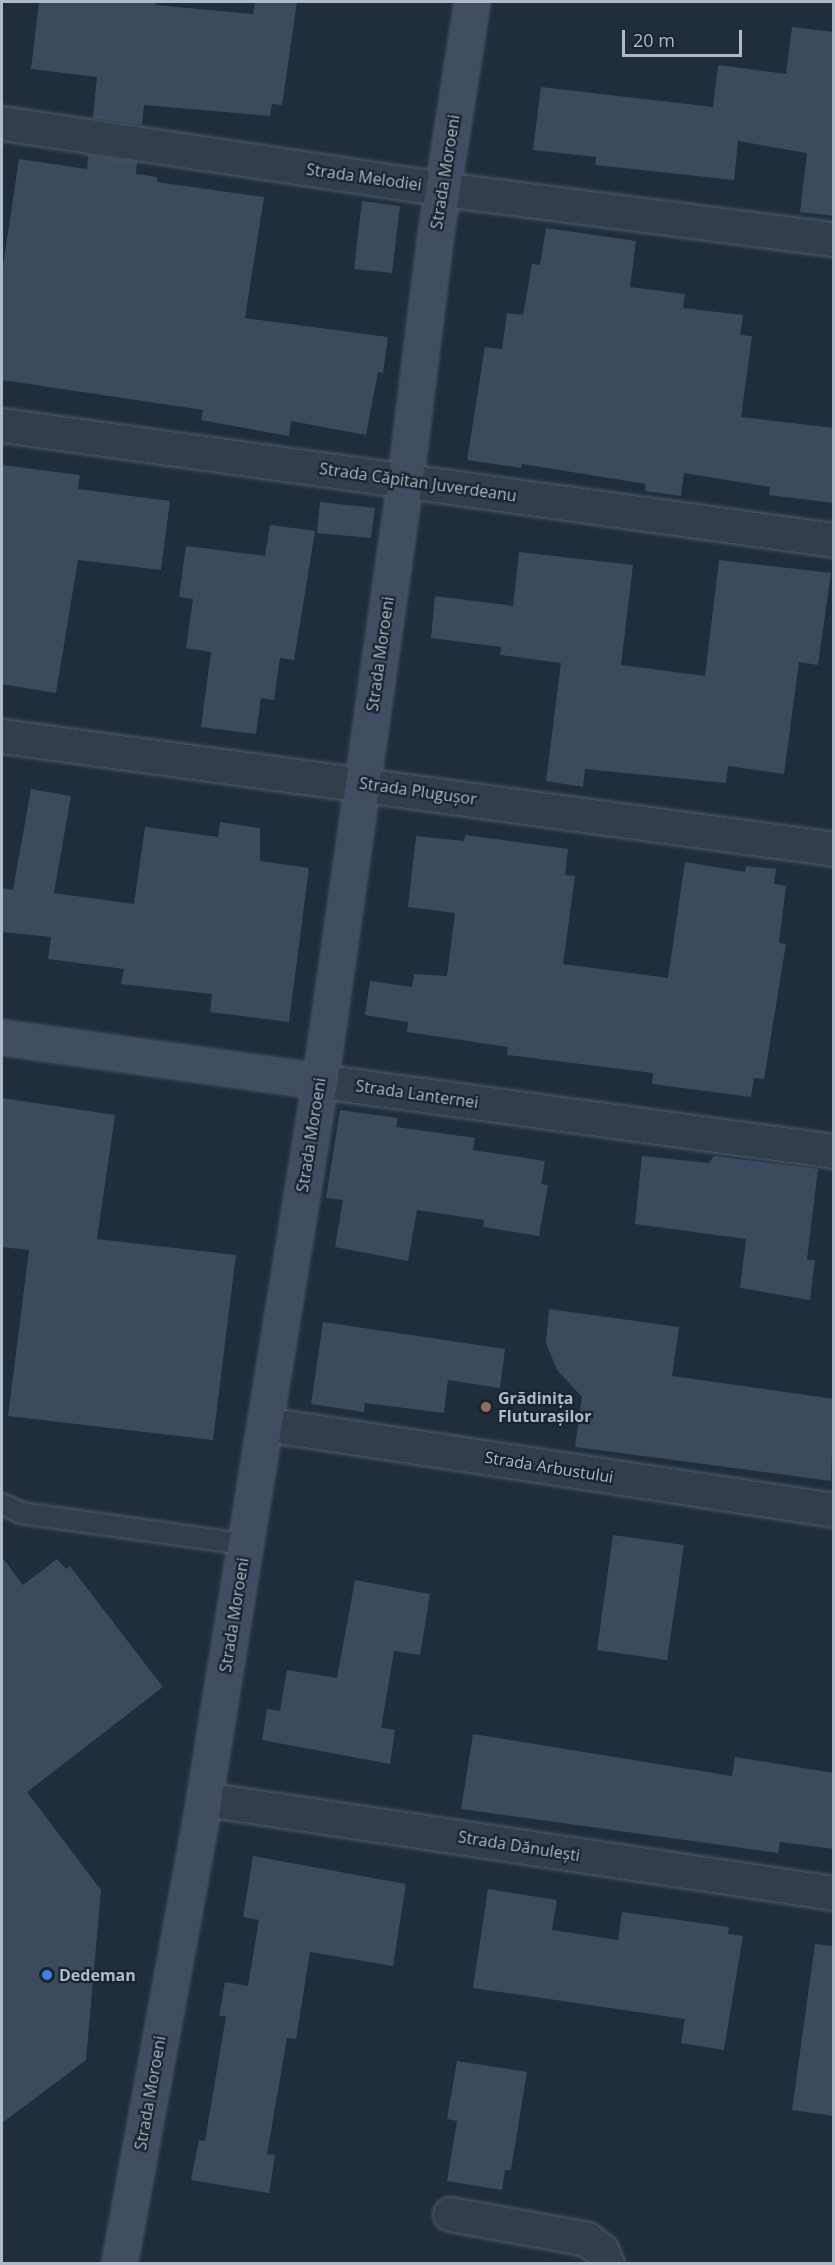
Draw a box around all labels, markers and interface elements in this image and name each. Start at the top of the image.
scale bar [625,18,745,56]
text: 20 m [633,28,675,52]
street label: Strada Moroeni [426,113,464,231]
street label: Strada Melodiei [305,159,423,195]
street label: Strada Căpitan Juverdeanu [318,459,518,505]
street label: Strada Moroeni [362,595,398,713]
street label: Strada Plugușor [358,773,478,809]
street label: Strada Moroeni [292,1076,330,1194]
street label: Strada Lanternei [354,1076,480,1112]
place label: Grădinița Fluturașilor [498,1388,591,1426]
marker: Grădinița Fluturașilor [479,1400,493,1414]
street label: Strada Arbustului [483,1447,615,1487]
street label: Strada Moroeni [215,1556,253,1674]
street label: Strada Dănulești [457,1827,581,1865]
place label: Dedeman [59,1965,136,1985]
marker: Dedeman [40,1968,54,1982]
street label: Strada Moroeni [130,2034,170,2152]

